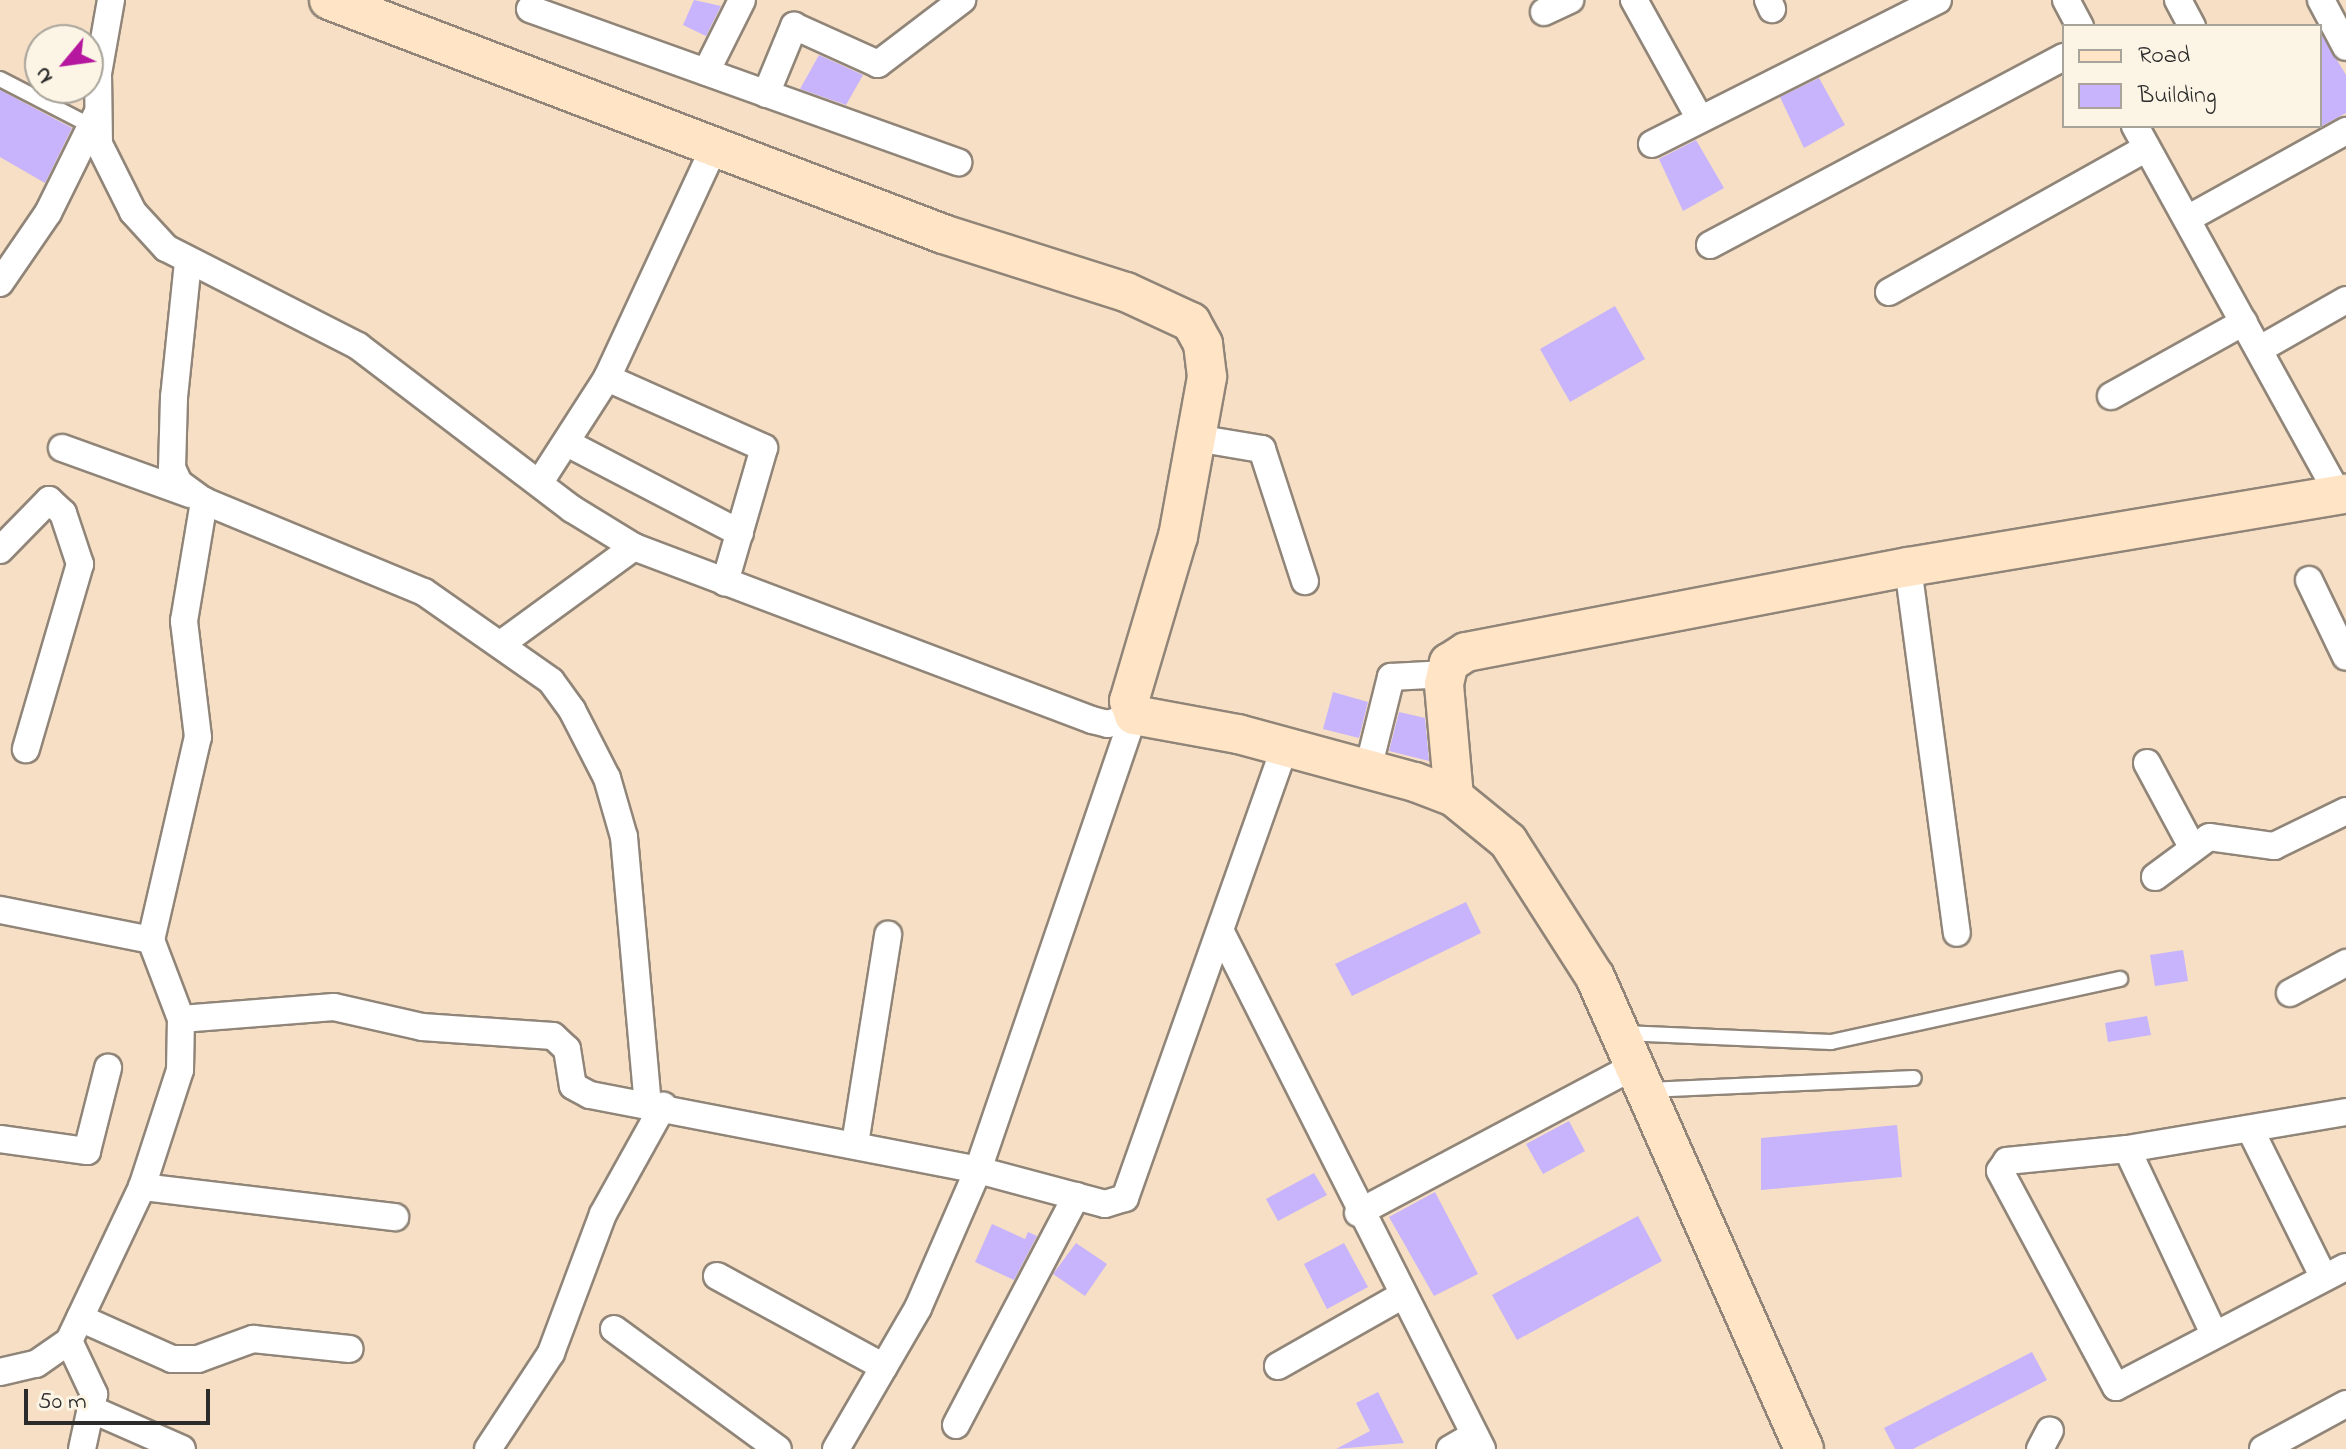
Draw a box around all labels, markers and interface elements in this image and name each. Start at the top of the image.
north arrow [24,24,104,104]
legend [2062,24,2322,128]
text: Road [2138,39,2190,74]
text: N [27,60,62,89]
text: Building [2138,79,2217,114]
scale bar [28,1373,214,1423]
text: 50 m [38,1385,87,1420]

